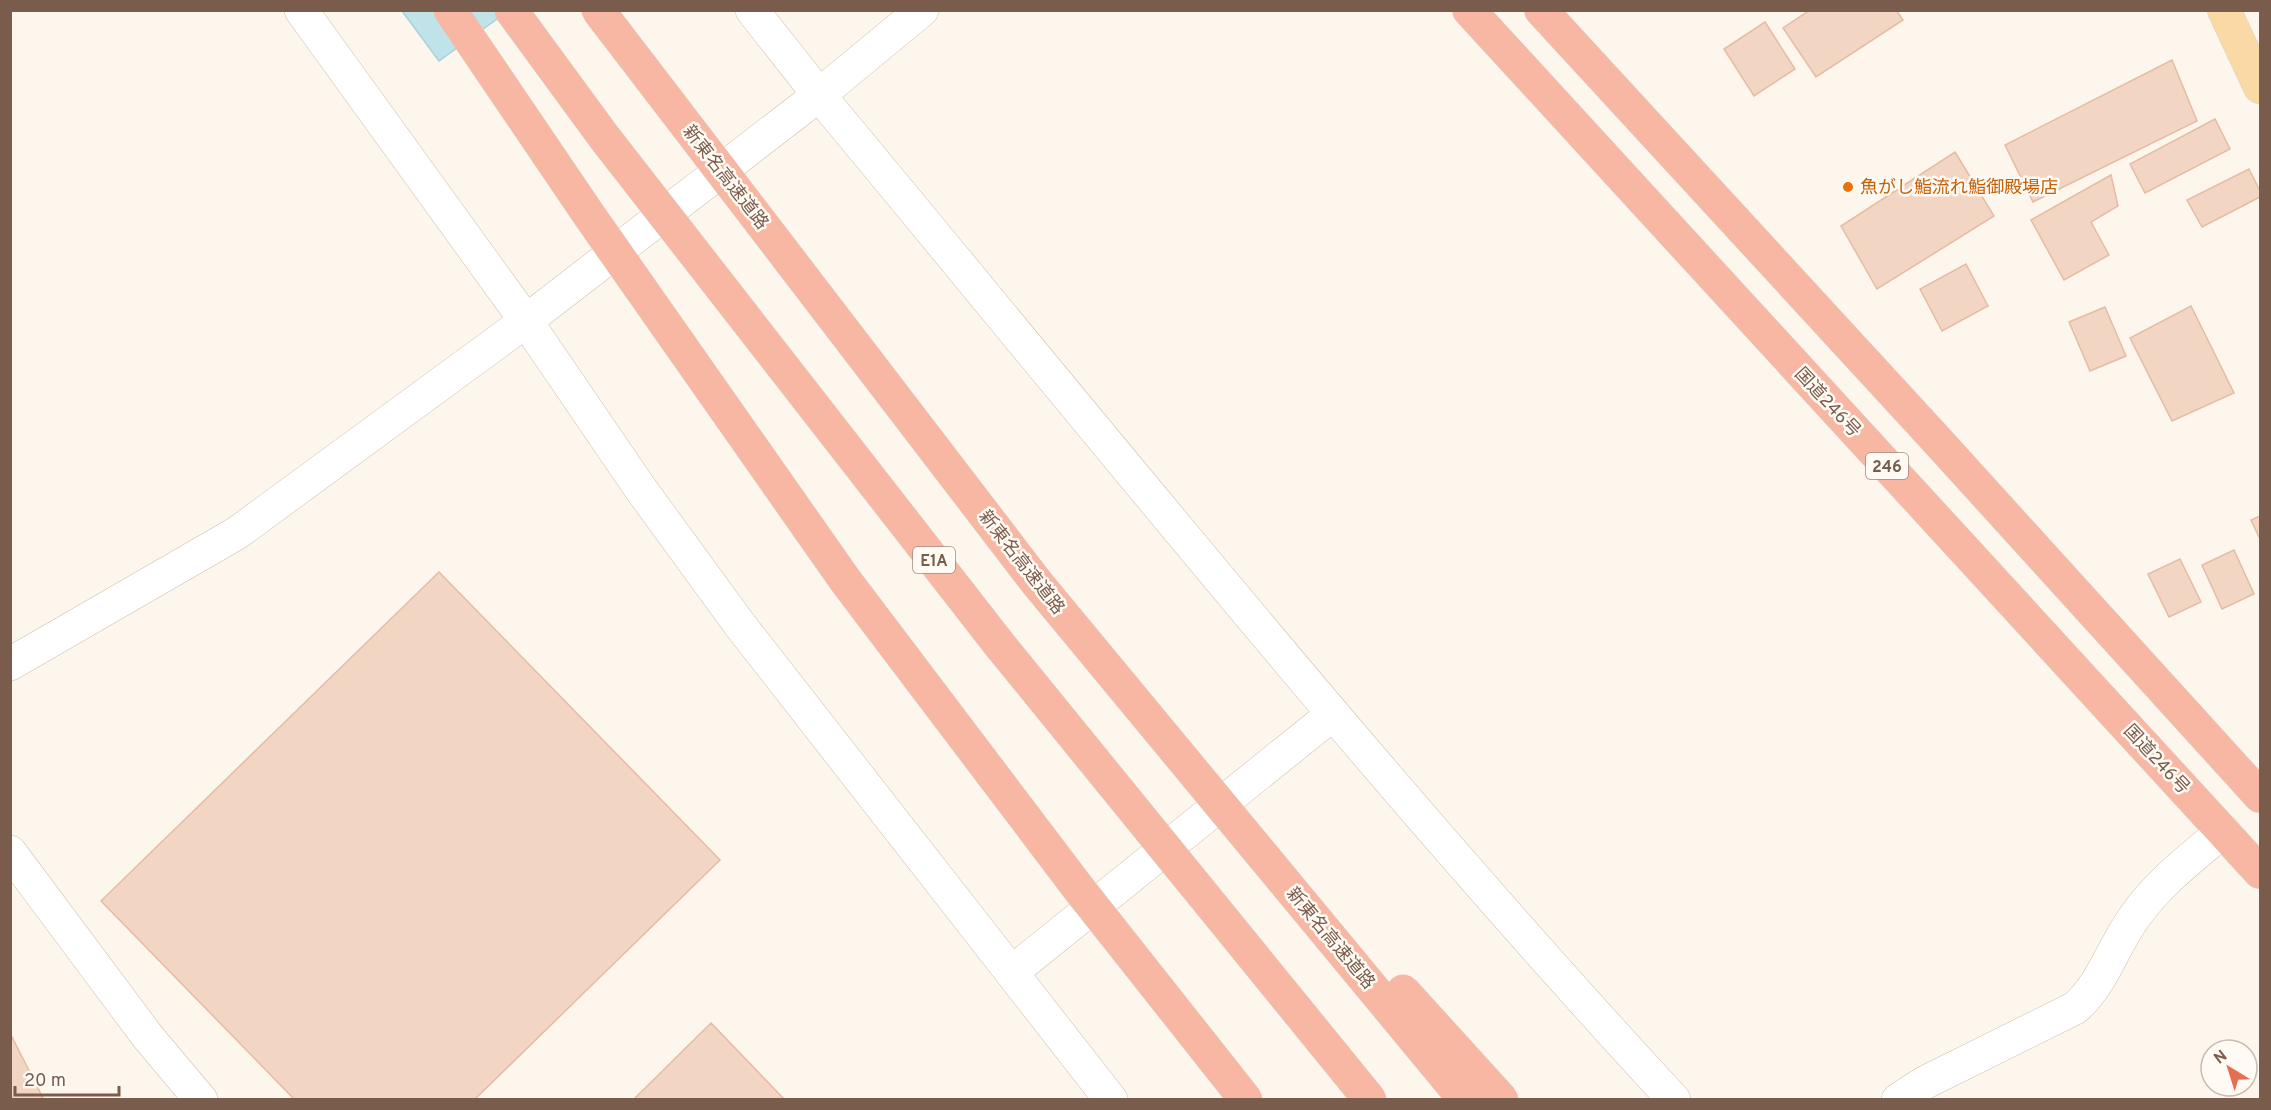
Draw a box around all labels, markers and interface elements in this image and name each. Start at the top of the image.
street label: 新東名高速道路 [677,121,773,235]
place label: 魚がし鮨流れ鮨御殿場店 [1860,177,2058,200]
marker: 魚がし鮨流れ鮨御殿場店 [1841,180,1855,194]
street label: 国道246号 [1789,363,1865,443]
road number: 246 [1866,453,1908,479]
street label: 新東名高速道路 [973,506,1069,620]
road number: E1A [913,547,955,573]
street label: 国道246号 [2118,720,2194,800]
street label: 新東名高速道路 [1281,883,1379,995]
north arrow [2199,1038,2259,1098]
text: N [2210,1046,2232,1069]
scale bar [15,1059,118,1097]
text: 20 m [24,1070,66,1093]

